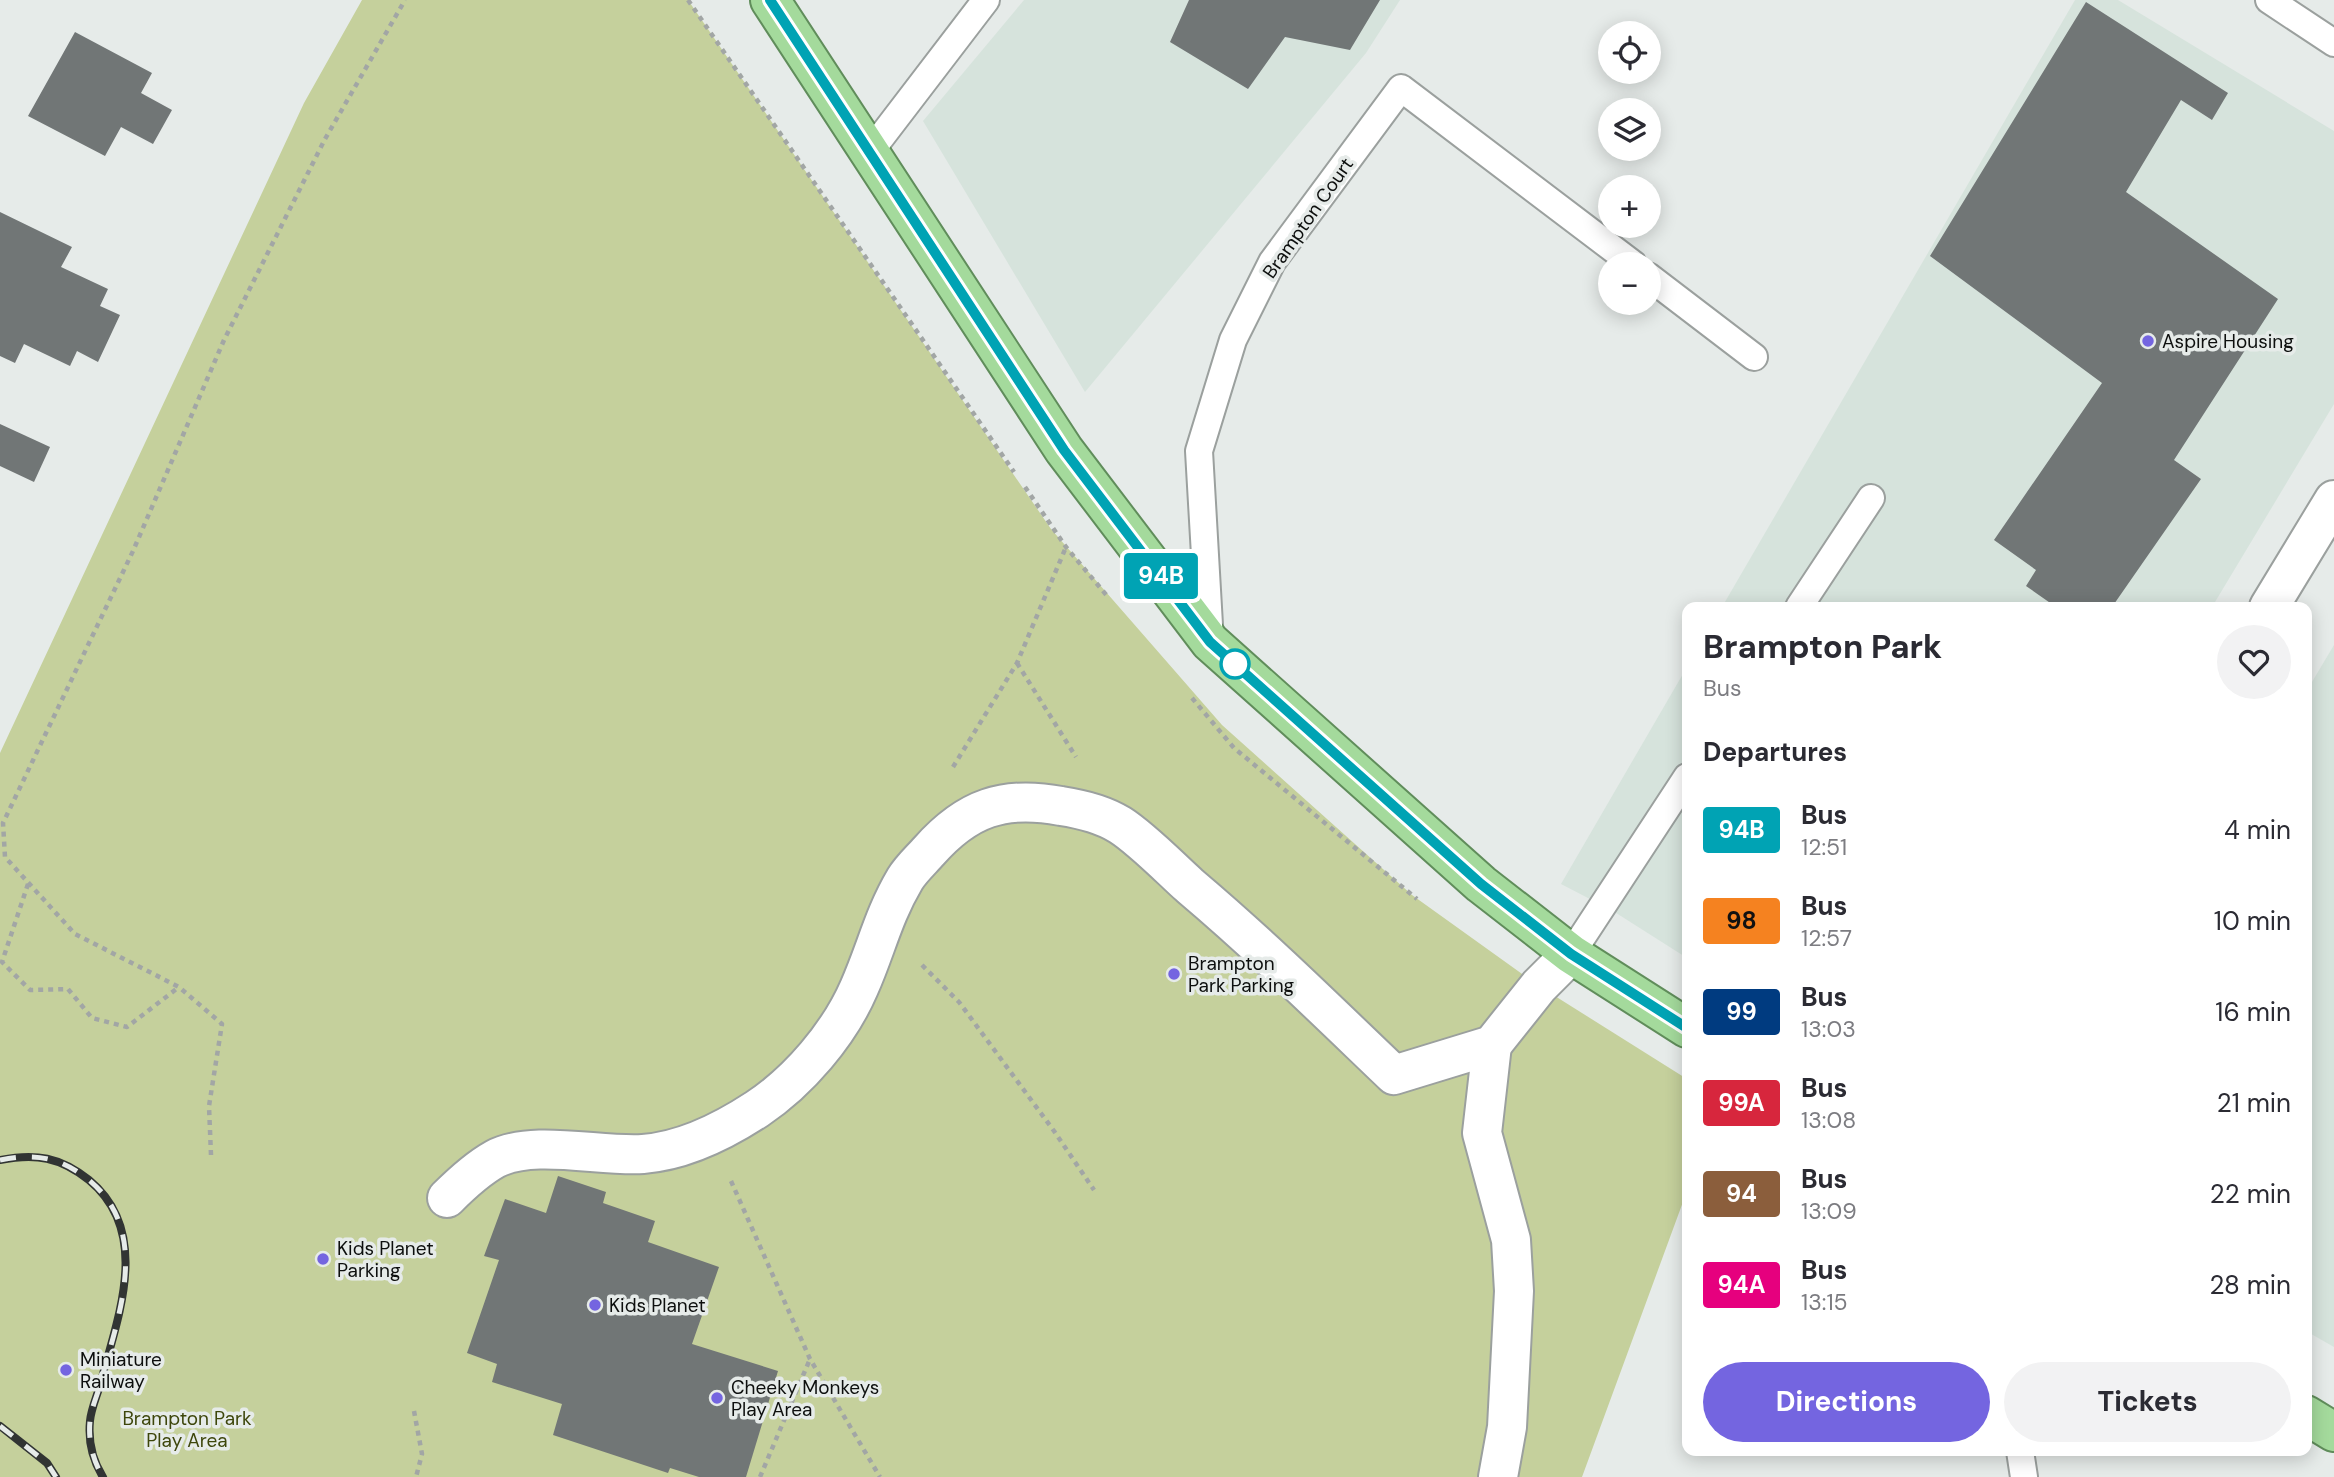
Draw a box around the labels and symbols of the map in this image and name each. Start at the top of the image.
street label: Brampton Court [1257,153,1359,283]
place label: Aspire Housing [2162,329,2294,354]
marker: Aspire Housing [2140,333,2156,349]
line badge: 94B [1121,553,1201,599]
unlabelled marker [1220,649,1250,679]
place label: Brampton Park Parking [1188,951,1295,998]
marker: Brampton Park Parking [1166,966,1182,982]
place label: Kids Planet Parking [337,1236,434,1283]
marker: Kids Planet Parking [315,1251,331,1267]
place label: Kids Planet [609,1293,706,1318]
marker: Kids Planet [587,1297,603,1313]
place label: Miniature Railway [80,1347,162,1394]
marker: Miniature Railway [58,1362,74,1378]
place label: Cheeky Monkeys Play Area [731,1375,879,1422]
marker: Cheeky Monkeys Play Area [709,1390,725,1406]
park label: Brampton Park Play Area [122,1406,252,1453]

